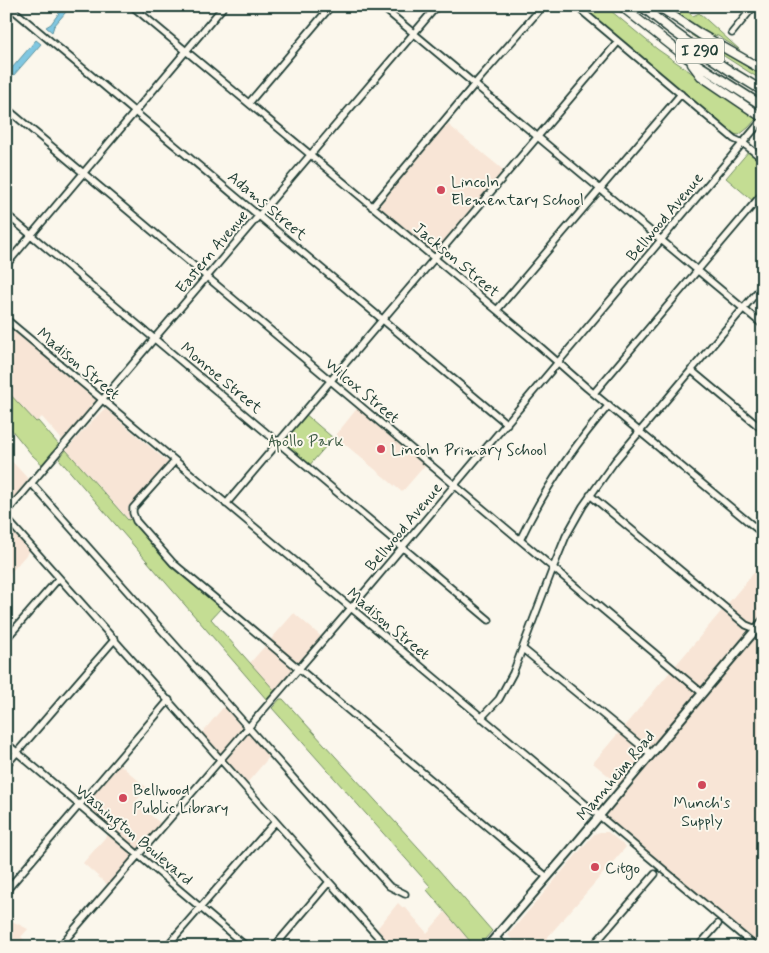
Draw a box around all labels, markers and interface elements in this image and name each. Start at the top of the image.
road number: I 290 [676,38,724,64]
street label: Adams Street [223,167,312,246]
street label: Bellwood Avenue [622,168,709,266]
place label: Lincoln Elementary School [451,172,584,211]
marker: Lincoln Elementary School [435,184,447,196]
street label: Eastern Avenue [171,206,253,298]
street label: Jackson Street [409,218,504,303]
street label: Madison Street [32,323,124,405]
street label: Monroe Street [176,338,267,419]
street label: Wilcox Street [320,354,404,428]
park label: Apollo Park [269,431,343,453]
place label: Lincoln Primary School [391,440,547,461]
marker: Lincoln Primary School [375,443,387,455]
street label: Bellwood Avenue [361,478,448,576]
street label: Madison Street [342,583,434,665]
street label: Mannheim Road [572,727,660,825]
marker: Munch's Supply [696,779,708,791]
street label: Washington Boulevard [70,780,197,891]
place label: Bellwood Public Library [133,780,228,819]
marker: Bellwood Public Library [117,792,129,804]
place label: Munch's Supply [674,793,730,832]
place label: Citgo [605,858,640,880]
marker: Citgo [589,861,601,873]

